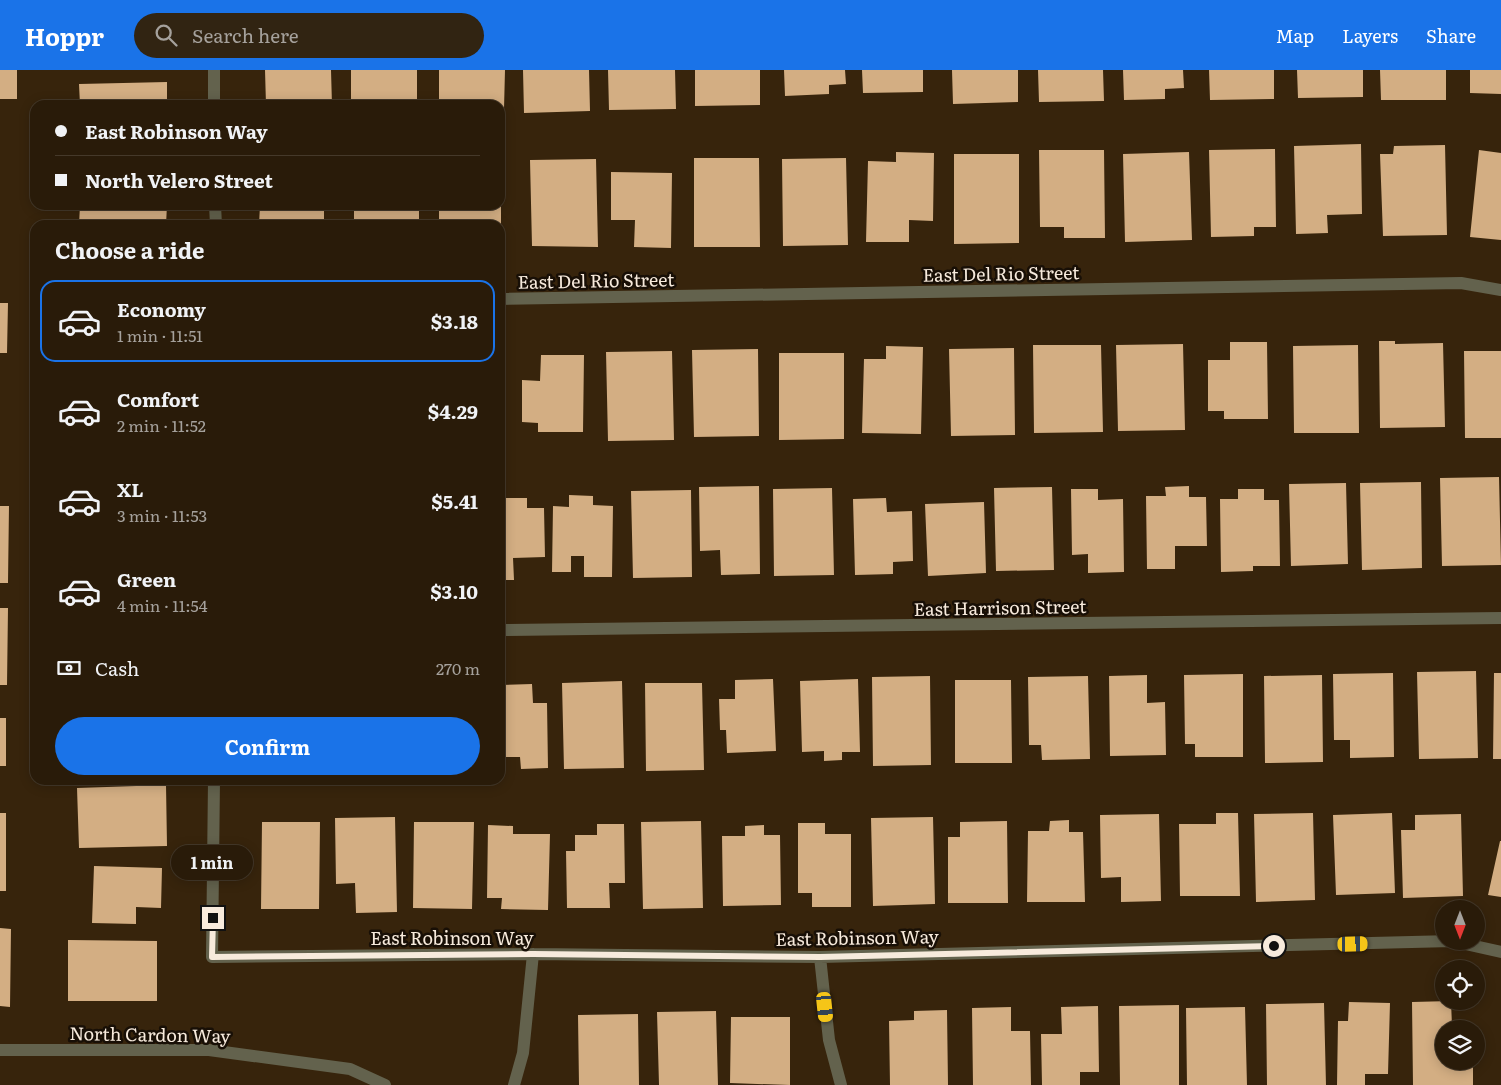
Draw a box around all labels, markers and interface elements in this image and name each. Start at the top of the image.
search box [134,13,484,58]
text: Hoppr [25,18,104,53]
icon: search [152,21,180,49]
text: Search here [192,21,299,49]
text: Map [1276,22,1314,49]
text: Layers [1342,22,1398,49]
text: Share [1426,22,1476,49]
text: East Robinson Way [85,117,268,145]
text: North Velero Street [85,166,273,194]
text: Choose a ride [55,233,204,266]
street label: East Del Rio Street [922,258,1080,288]
street label: East Del Rio Street [517,265,675,295]
text: Economy [117,295,206,323]
icon: car [57,299,102,344]
text: $3.18 [431,307,478,335]
text: 1 min · 11:51 [117,323,203,347]
text: Comfort [117,385,199,413]
icon: car [57,389,102,434]
text: $4.29 [428,397,478,425]
text: 2 min · 11:52 [117,413,206,437]
text: XL [117,475,144,503]
icon: car [57,479,102,524]
text: $5.41 [431,487,478,515]
text: 3 min · 11:53 [117,503,207,527]
text: Green [117,565,176,593]
icon: car [57,569,102,614]
text: $3.10 [430,577,478,605]
street label: East Harrison Street [913,592,1087,622]
text: 4 min · 11:54 [117,593,207,617]
icon: cash [55,654,83,682]
text: Cash [95,654,139,682]
text: 270 m [436,656,480,680]
button: Confirm [55,717,480,775]
callout: 1 min [172,846,254,880]
text: 1 min [191,850,233,874]
north arrow [1435,900,1485,950]
map controls [1435,900,1485,1070]
route end [202,907,224,929]
street label: East Robinson Way [775,922,940,952]
street label: East Robinson Way [370,924,534,951]
route start [1263,935,1285,957]
car [1337,936,1368,952]
button: locate [1435,960,1485,1010]
car [815,991,834,1023]
street label: North Cardon Way [69,1019,231,1049]
button: layers [1435,1020,1485,1070]

